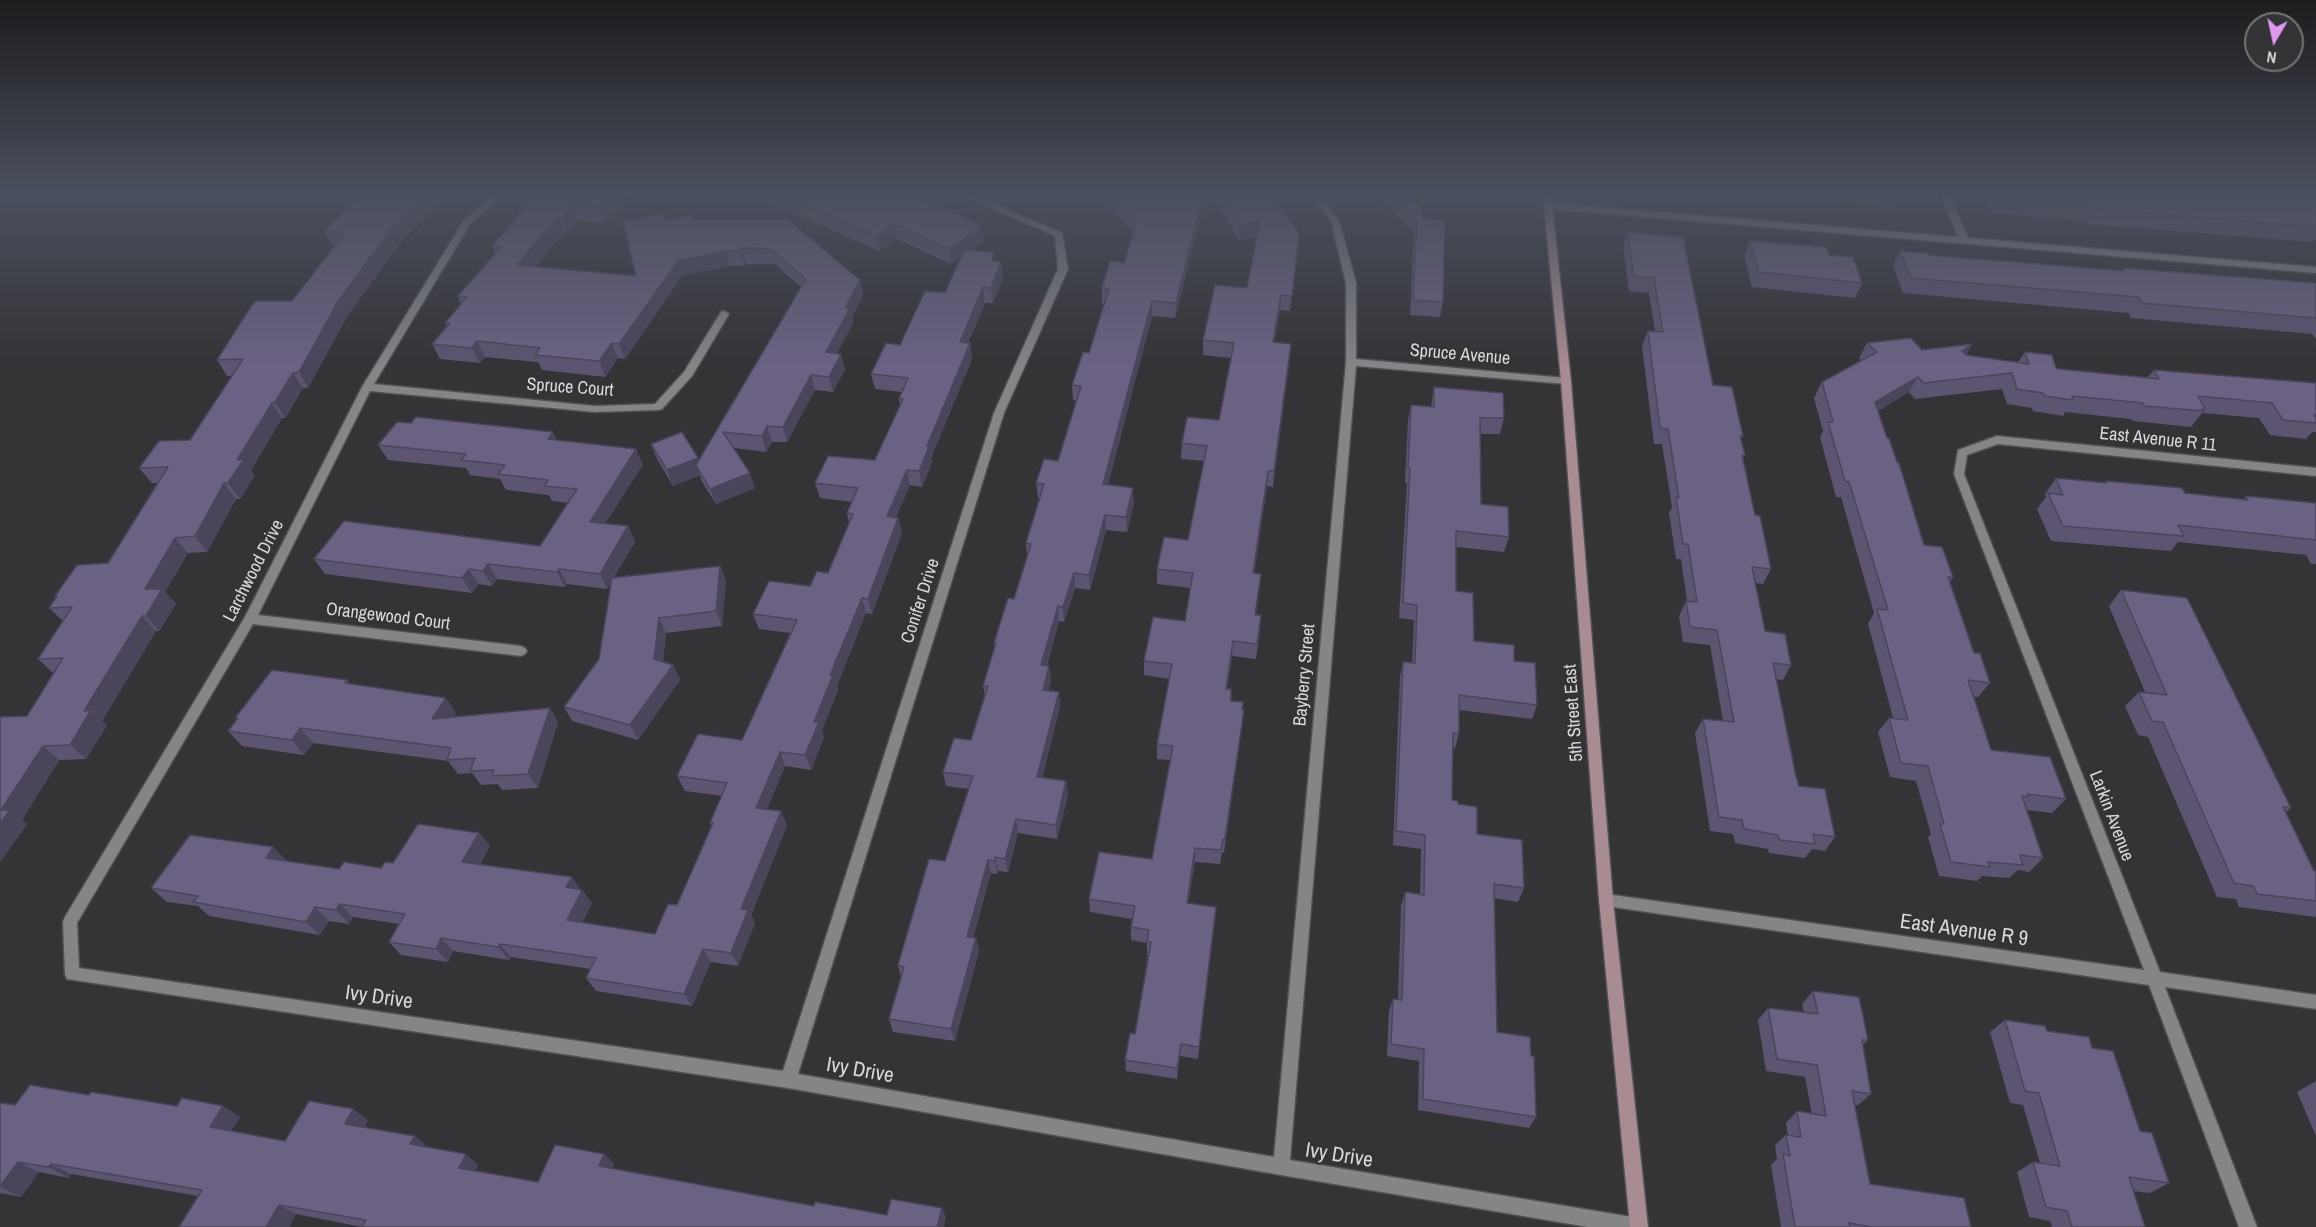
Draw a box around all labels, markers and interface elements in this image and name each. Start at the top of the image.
north arrow [2244,12,2304,72]
text: N [2265,46,2278,69]
street label: Spruce Avenue [1409,340,1511,370]
street label: Spruce Court [526,374,614,402]
street label: East Avenue R 11 [2098,423,2218,457]
street label: Larchwood Drive [219,516,289,626]
street label: Conifer Drive [897,556,945,646]
street label: Orangewood Court [325,599,451,635]
street label: Bayberry Street [1290,623,1320,727]
street label: 5th Street East [1560,664,1588,762]
street label: Larkin Avenue [2084,768,2138,864]
street label: East Avenue R 9 [1898,910,2030,952]
street label: Ivy Drive [344,981,414,1015]
street label: Ivy Drive [824,1053,896,1089]
street label: Ivy Drive [1303,1138,1375,1174]

